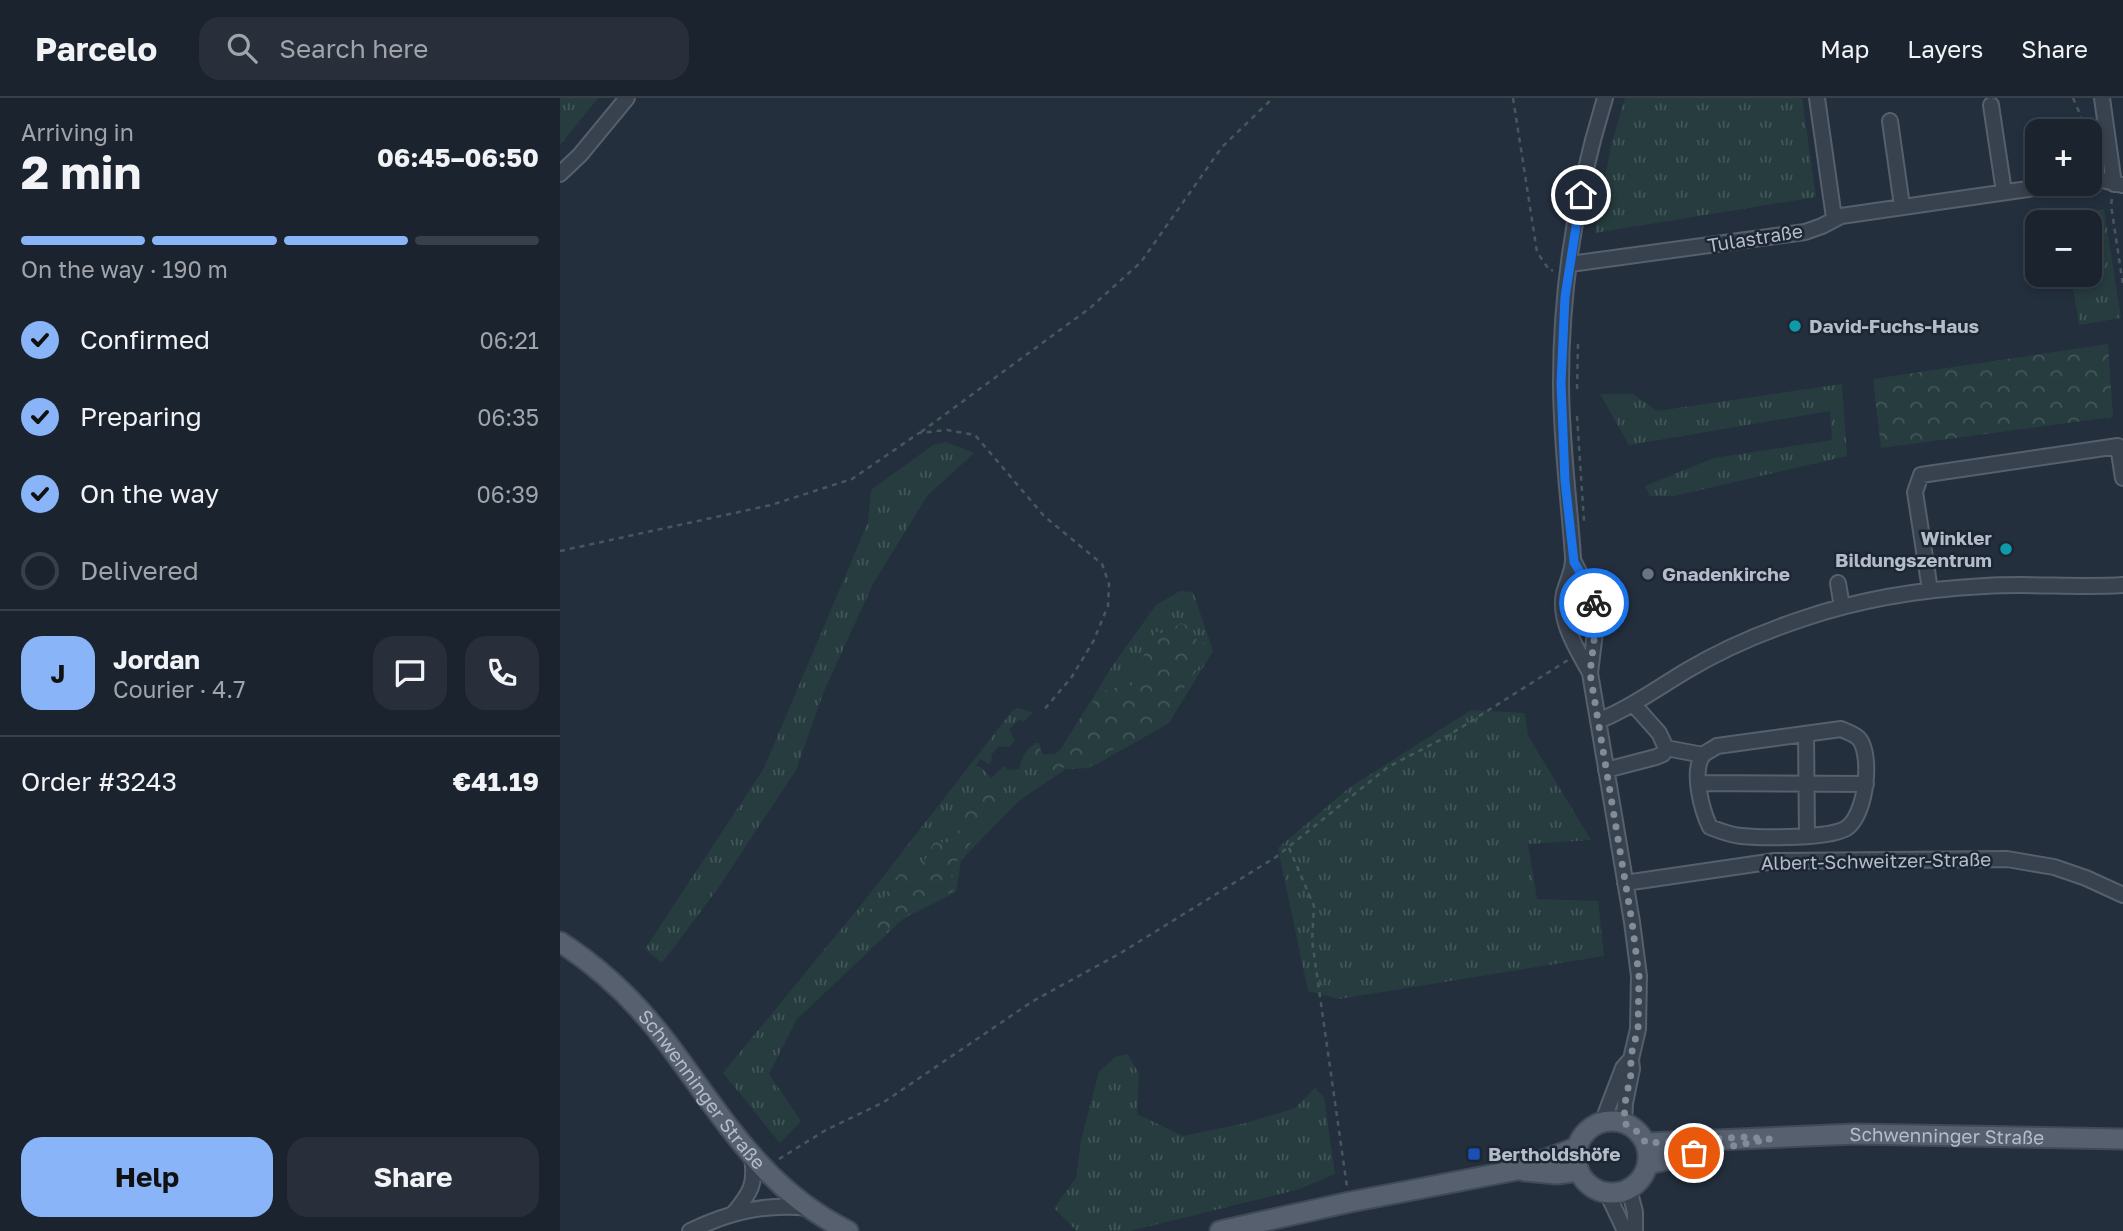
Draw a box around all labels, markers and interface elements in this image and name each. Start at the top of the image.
search box [199,17,689,80]
text: Parcelo [35,29,157,68]
icon: search [223,29,261,67]
text: Search here [279,33,428,64]
text: Map [1820,34,1869,63]
text: Layers [1907,34,1983,63]
text: Share [2021,34,2088,63]
text: Arriving in [21,118,134,146]
map controls [2025,119,2102,287]
button: + [2025,119,2102,196]
text: 06:45–06:50 [377,142,539,173]
text: 2 min [21,144,141,199]
pin [1551,165,1611,225]
icon: home [1562,176,1600,214]
button: − [2025,210,2102,287]
street label: Tulastraße [1706,219,1804,256]
text: On the way · 190 m [21,255,228,283]
place label: David-Fuchs-Haus [1809,314,1979,337]
marker: David-Fuchs-Haus [1787,318,1803,334]
icon: check [21,321,59,359]
text: Confirmed [80,324,210,355]
text: 06:21 [479,326,539,354]
icon: check [21,398,59,436]
text: Preparing [80,401,202,432]
text: 06:35 [477,403,539,431]
icon: check [21,475,59,513]
text: On the way [80,478,219,509]
text: 06:39 [477,480,539,508]
place label: Winkler Bildungszentrum [1835,526,1993,571]
marker: Winkler Bildungszentrum [1998,541,2014,557]
text: Delivered [80,555,199,586]
place label: Gnadenkirche [1662,562,1790,585]
marker: Gnadenkirche [1640,566,1656,582]
courier [1559,568,1629,638]
icon: bike [1575,584,1613,622]
button: chat [373,636,447,710]
button: phone [465,636,539,710]
text: Jordan [113,644,200,675]
text: J [51,658,65,689]
text: Courier · 4.7 [113,675,245,703]
text: Order #3243 [21,766,177,797]
text: €41.19 [453,766,539,797]
street label: Albert-Schweitzer-Straße [1761,847,1991,874]
street label: Schwenninger Straße [634,1005,771,1174]
street label: Schwenninger Straße [1849,1122,2044,1149]
pin [1664,1123,1724,1183]
icon: bag [1675,1134,1713,1172]
button: Help [21,1137,273,1217]
button: Share [287,1137,539,1217]
place label: Bertholdshöfe [1488,1142,1620,1165]
marker: Bertholdshöfe [1466,1146,1482,1162]

